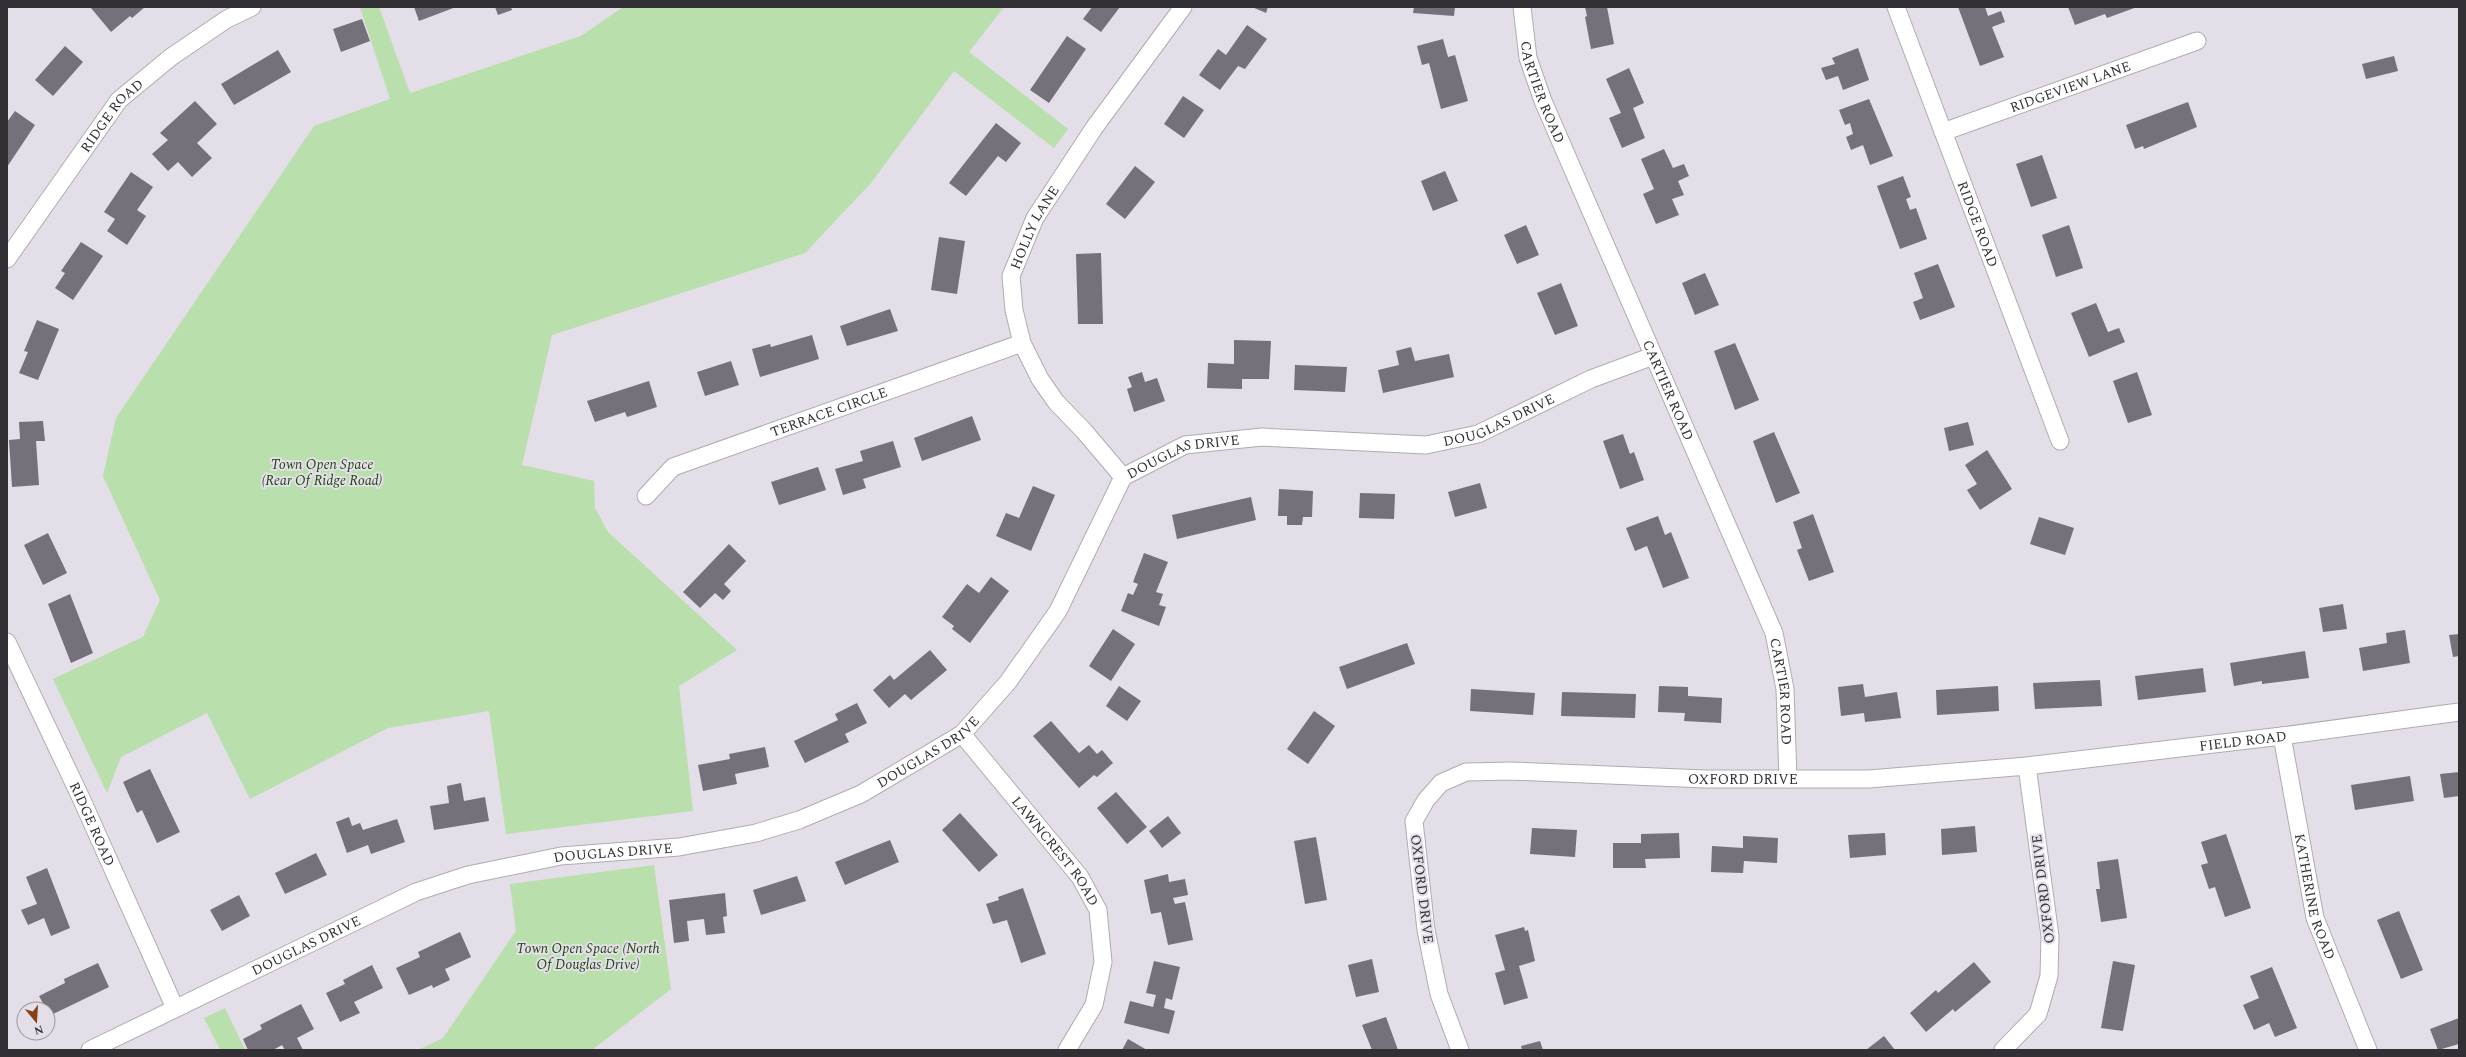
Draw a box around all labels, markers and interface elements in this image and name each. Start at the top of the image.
street label: CARTIER ROAD [1516,40,1571,146]
street label: RIDGEVIEW LANE [2007,55,2133,118]
street label: RIDGE ROAD [75,74,148,157]
street label: RIDGE ROAD [1952,178,2004,270]
street label: HOLLY LANE [1004,181,1064,273]
street label: CARTIER ROAD [1637,336,1700,444]
street label: TERRACE CIRCLE [767,381,890,442]
street label: DOUGLAS DRIVE [1441,388,1558,452]
street label: DOUGLAS DRIVE [1123,429,1240,484]
park label: Town Open Space (Rear Of Ridge Road) [262,454,382,491]
street label: CARTIER ROAD [1765,636,1797,745]
street label: DOUGLAS DRIVE [873,711,984,793]
street label: FIELD ROAD [2198,725,2288,756]
street label: OXFORD DRIVE [1688,768,1798,790]
street label: RIDGE ROAD [64,778,121,870]
street label: LAWNCREST ROAD [1007,791,1104,910]
street label: KATHERINE ROAD [2289,832,2341,963]
street label: OXFORD DRIVE [1405,833,1439,945]
street label: OXFORD DRIVE [2026,833,2060,945]
street label: DOUGLAS DRIVE [552,837,673,868]
street label: DOUGLAS DRIVE [248,910,364,981]
park label: Town Open Space (North Of Douglas Drive) [516,938,660,975]
north arrow [16,1001,56,1041]
text: N [32,1021,46,1040]

